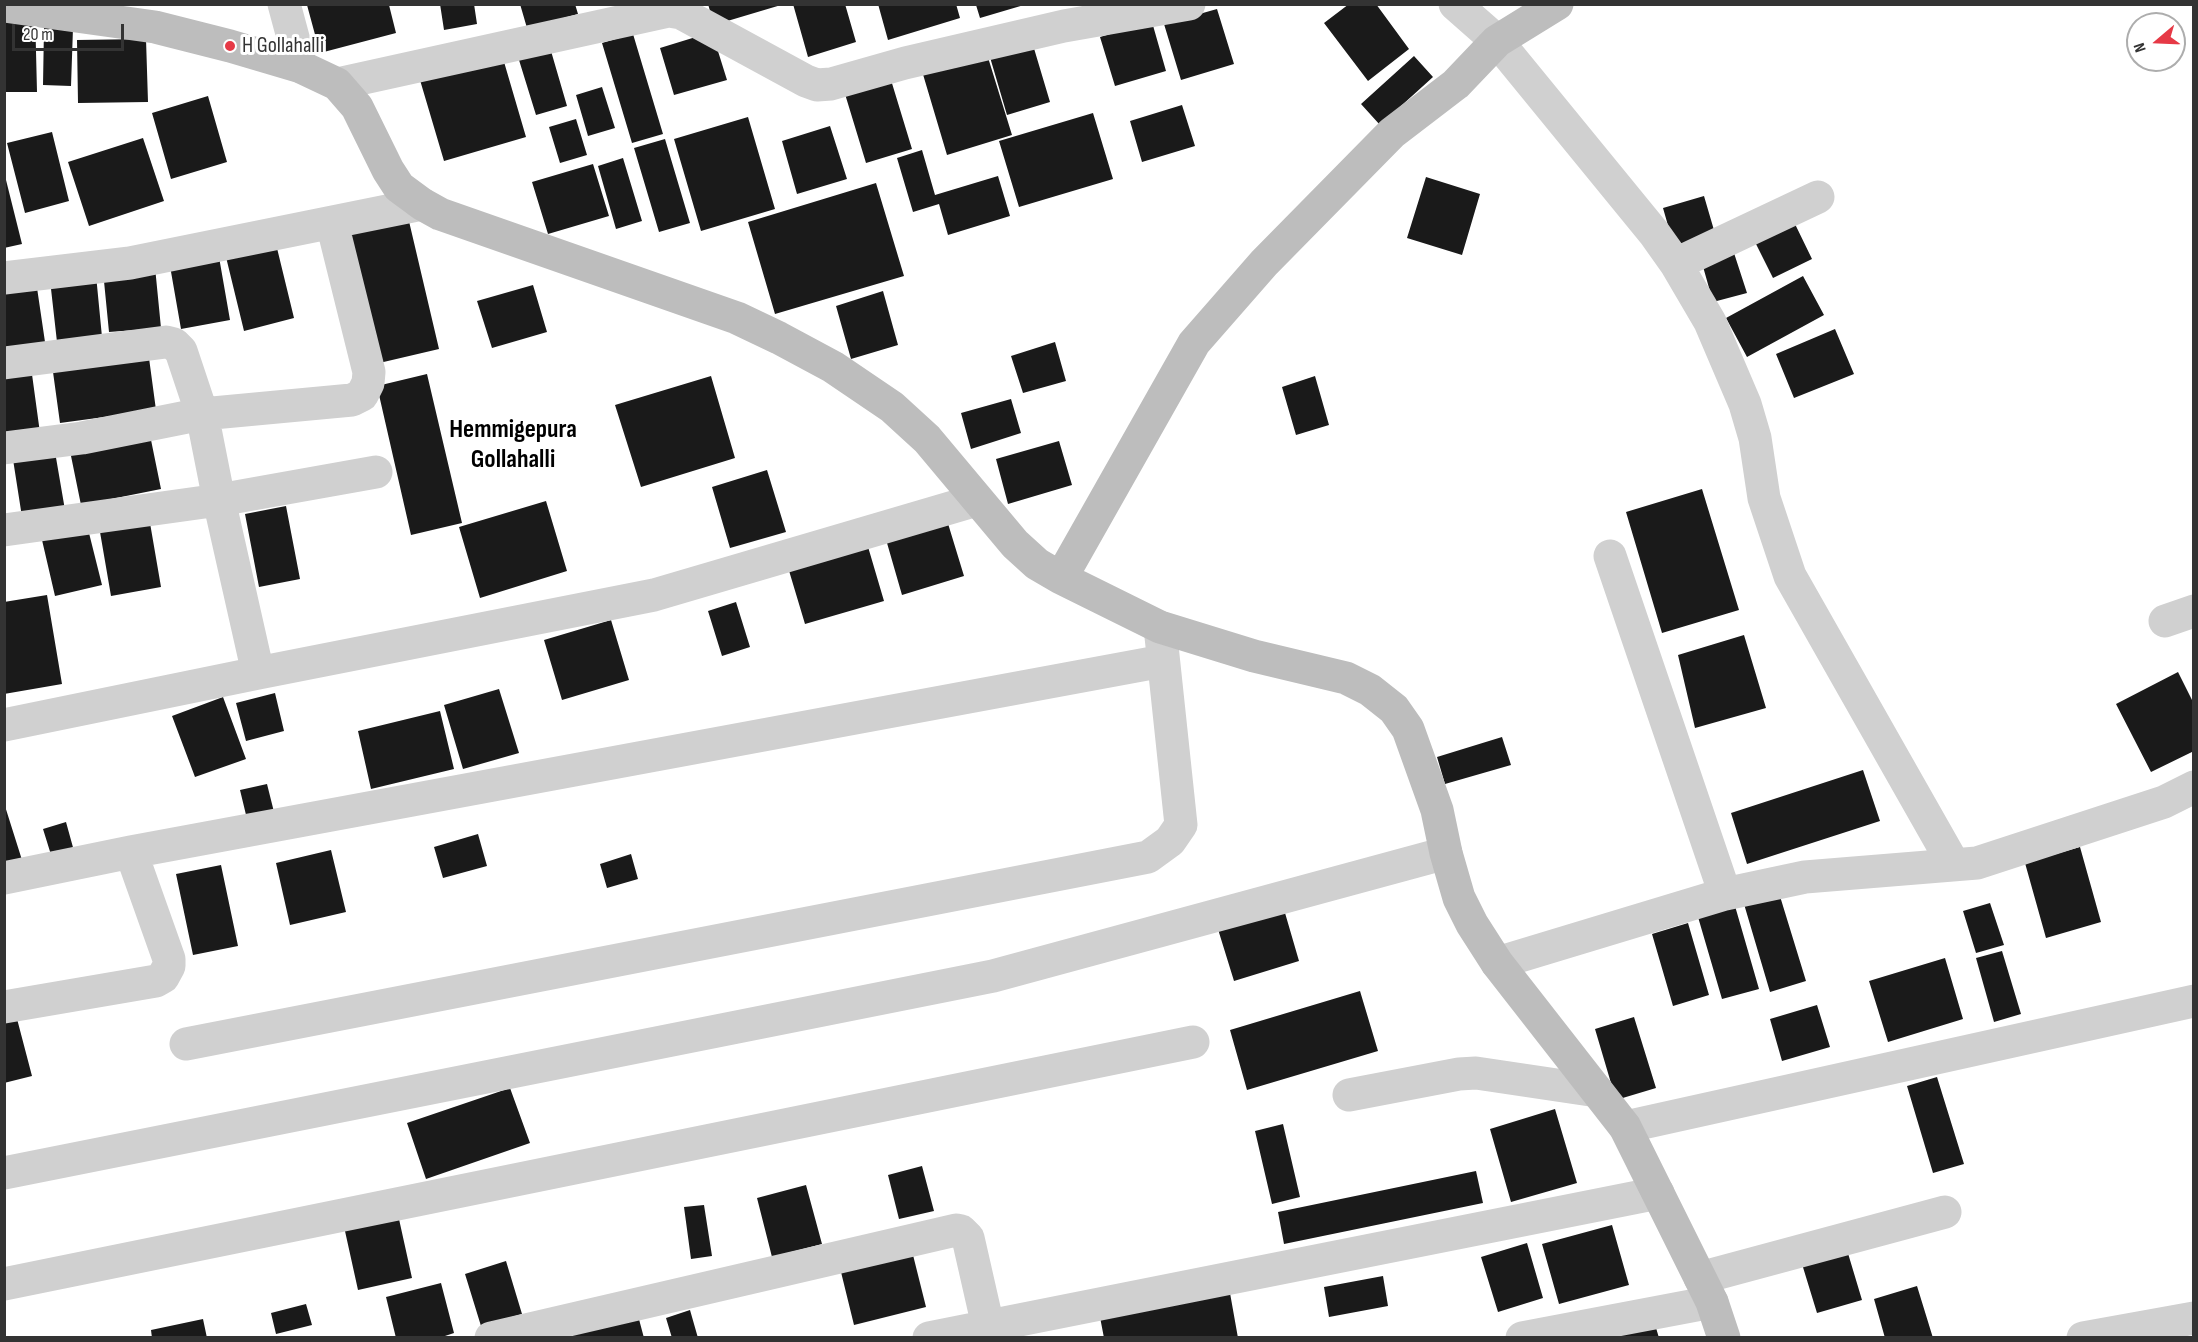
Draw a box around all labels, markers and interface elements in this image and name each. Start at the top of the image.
scale bar [15,12,128,50]
north arrow [2126,12,2186,72]
text: 20 m [23,24,53,45]
place label: H Gollahalli [242,33,324,59]
marker: H Gollahalli [223,39,237,53]
text: N [2130,40,2151,55]
district label: Hemmigepura Gollahalli [449,414,577,476]

